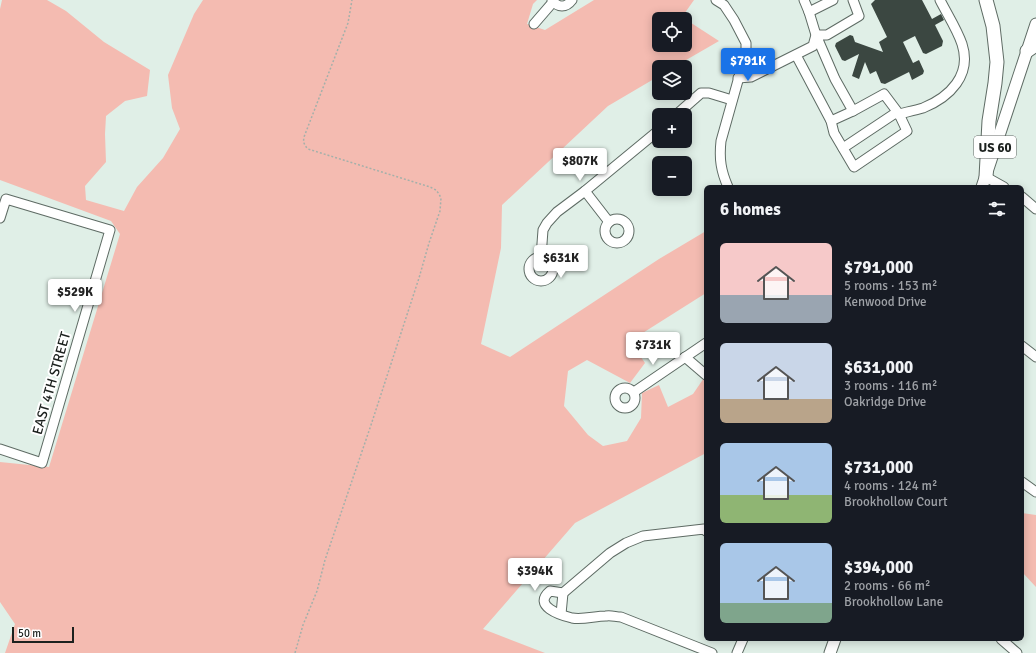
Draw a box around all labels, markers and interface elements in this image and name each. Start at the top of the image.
map controls [652,12,692,196]
button: locate [652,12,692,52]
pin: $791K [720,48,776,82]
text: $791K [730,53,766,69]
button: layers [652,60,692,100]
button: + [652,108,692,148]
road number: US 60 [974,136,1016,158]
pin: $807K [552,148,608,182]
text: $807K [562,153,598,169]
button: − [652,156,692,196]
icon: filters [986,198,1008,220]
text: 6 homes [720,199,781,220]
pin: $631K [533,245,589,279]
text: $631K [543,250,579,266]
text: $791,000 [844,257,913,278]
icon: home [752,259,800,307]
text: 5 rooms · 153 m² [844,278,937,294]
pin: $529K [47,279,103,313]
text: $529K [57,284,93,300]
text: Kenwood Drive [844,294,927,310]
street label: EAST 4TH STREET [29,330,74,437]
pin: $731K [625,332,681,366]
text: $731K [635,337,671,353]
text: $631,000 [844,357,913,378]
icon: home [752,359,800,407]
text: 3 rooms · 116 m² [844,378,937,394]
text: Oakridge Drive [844,394,926,410]
text: $731,000 [844,457,913,478]
icon: home [752,459,800,507]
text: 4 rooms · 124 m² [844,478,937,494]
text: Brookhollow Court [844,494,948,510]
text: $394,000 [844,557,913,578]
pin: $394K [507,558,563,592]
icon: home [752,559,800,607]
text: $394K [517,563,553,579]
text: 2 rooms · 66 m² [844,578,930,594]
text: Brookhollow Lane [844,594,943,610]
scale bar [12,625,74,644]
text: 50 m [18,627,41,640]

